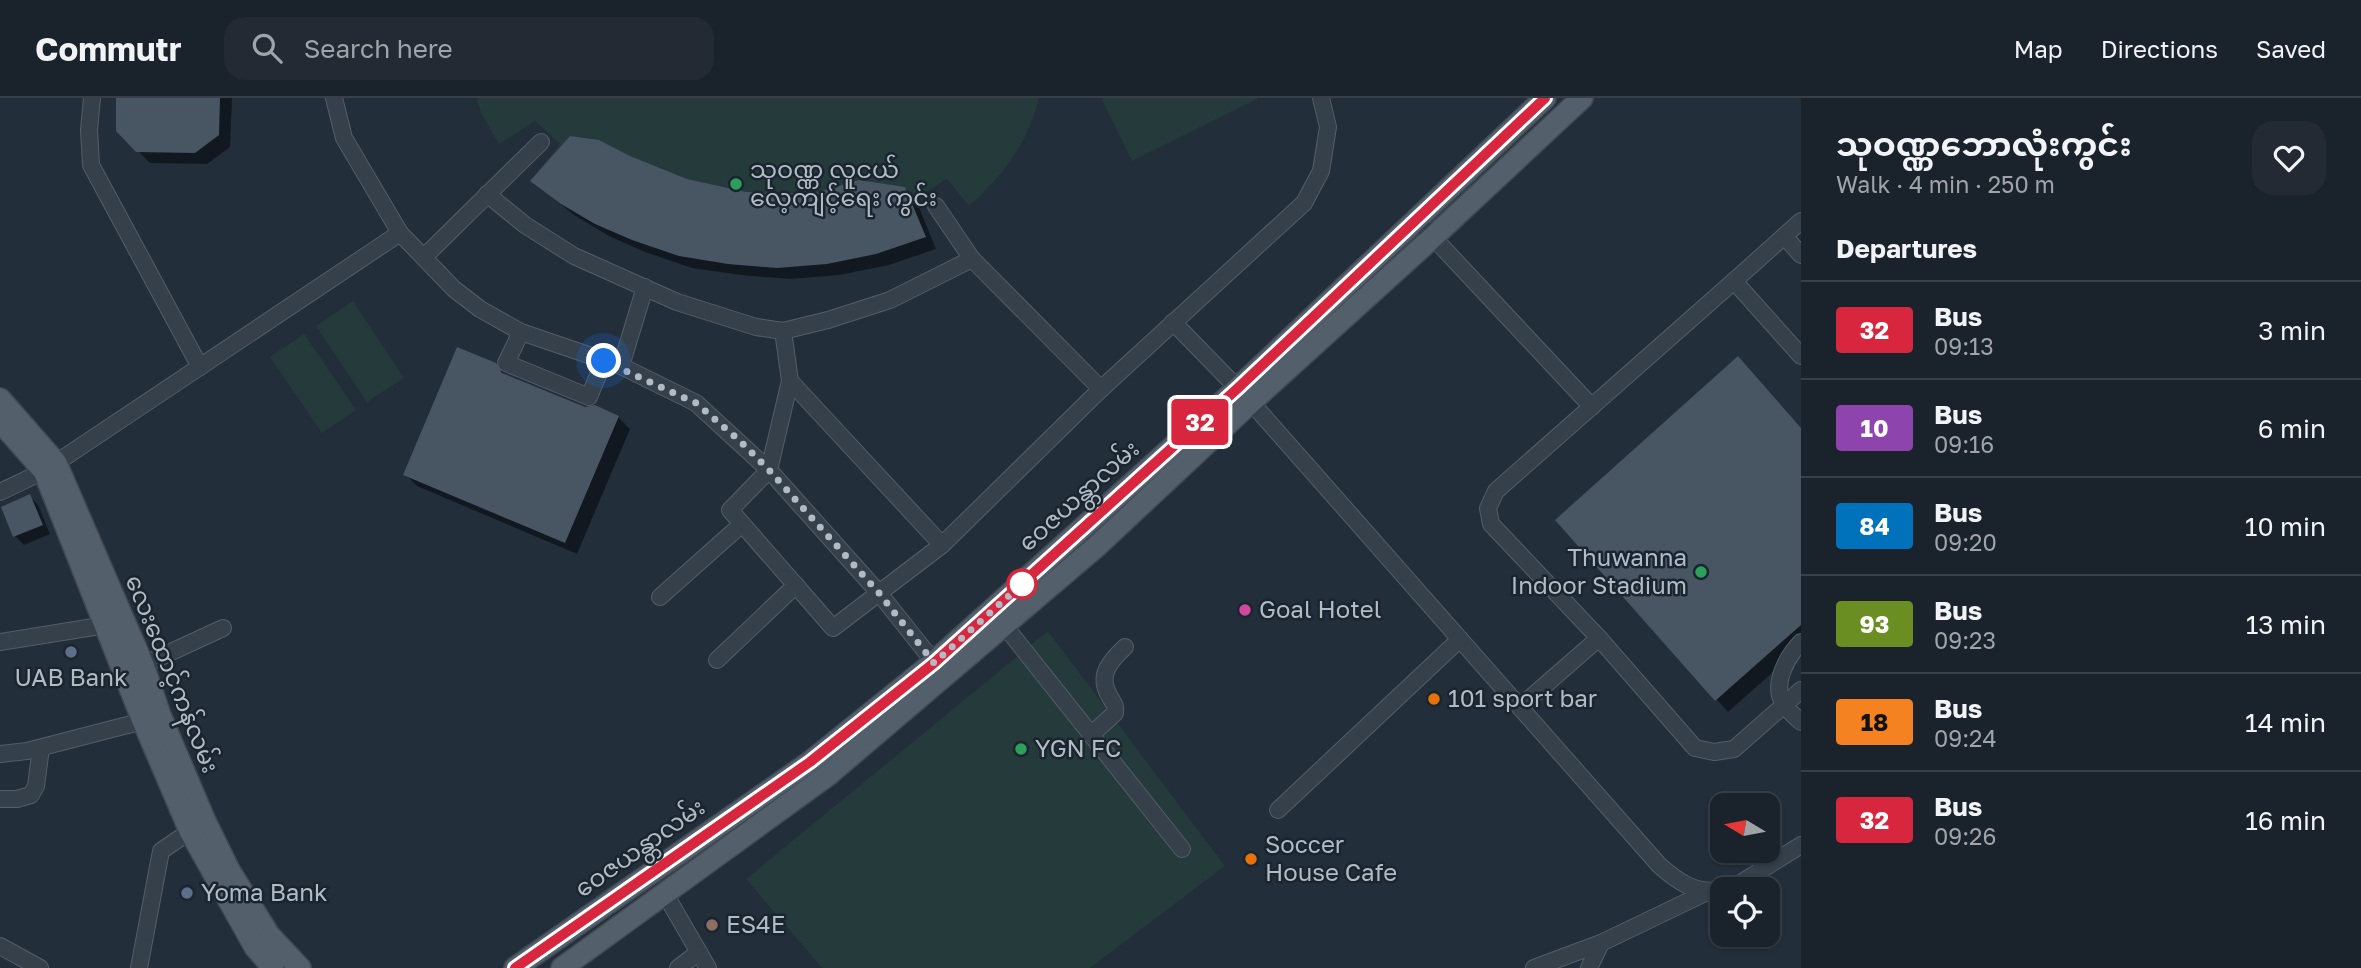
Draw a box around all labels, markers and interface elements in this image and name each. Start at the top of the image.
search box [224,17,714,80]
text: Commutr [35,29,182,68]
icon: search [248,29,286,67]
text: Search here [304,33,453,64]
text: Map [2014,34,2063,63]
text: Directions [2101,34,2218,63]
text: Saved [2256,34,2326,63]
button: heart [2252,121,2326,195]
text: သုဝဏ္ဏဘောလုံးကွင်း [1836,124,2132,163]
place label: သုဝဏ္ဏ လူငယ် လေ့ကျင့်ရေး ကွင်း [750,154,937,217]
text: Walk · 4 min · 250 m [1836,170,2055,198]
marker: သုဝဏ္ဏ လူငယ် လေ့ကျင့်ရေး ကွင်း [728,176,744,192]
text: Departures [1836,233,1977,264]
text: Bus [1934,301,1982,332]
text: 32 [1860,315,1889,344]
text: 3 min [2258,315,2326,346]
text: 09:13 [1934,332,1994,360]
your location [586,343,621,378]
line badge: 32 [1168,399,1232,445]
text: Bus [1934,399,1982,430]
text: 32 [1185,407,1215,436]
text: 10 [1861,413,1888,442]
text: 6 min [2258,413,2326,444]
text: 09:16 [1934,430,1994,458]
street label: ဝေဇယန္တာလမ်း [1012,433,1148,561]
text: Bus [1934,497,1982,528]
text: 84 [1859,511,1890,540]
text: 10 min [2245,511,2326,542]
text: 09:20 [1934,528,1997,556]
place label: Thuwanna Indoor Stadium [1511,542,1687,599]
marker: Thuwanna Indoor Stadium [1693,564,1709,580]
unlabelled marker [1007,569,1037,599]
street label: လေးထောင့်ကန်လမ်း [115,570,226,779]
place label: Goal Hotel [1259,594,1381,623]
text: Bus [1934,595,1982,626]
marker: Goal Hotel [1237,602,1253,618]
text: 93 [1860,609,1889,638]
text: 13 min [2246,609,2326,640]
text: 09:23 [1934,626,1996,654]
marker: UAB Bank [63,644,79,660]
place label: UAB Bank [15,662,127,691]
place label: 101 sport bar [1448,683,1597,712]
marker: 101 sport bar [1426,691,1442,707]
text: Bus [1934,693,1982,724]
text: 18 [1861,707,1888,736]
text: 14 min [2245,707,2326,738]
text: 09:24 [1934,724,1996,752]
place label: YGN FC [1035,733,1121,762]
marker: YGN FC [1013,741,1029,757]
street label: ဝေဇယန္တာလမ်း [569,791,713,907]
text: Bus [1934,791,1982,822]
north arrow [1710,793,1780,863]
map controls [1710,793,1780,947]
text: 32 [1860,805,1889,834]
text: 16 min [2245,805,2326,836]
text: 09:26 [1934,822,1996,850]
place label: Soccer House Cafe [1265,829,1397,886]
marker: Soccer House Cafe [1243,851,1259,867]
place label: Yoma Bank [201,877,328,906]
button: locate [1710,877,1780,947]
marker: Yoma Bank [179,885,195,901]
place label: ES4E [726,909,785,938]
marker: ES4E [704,917,720,933]

